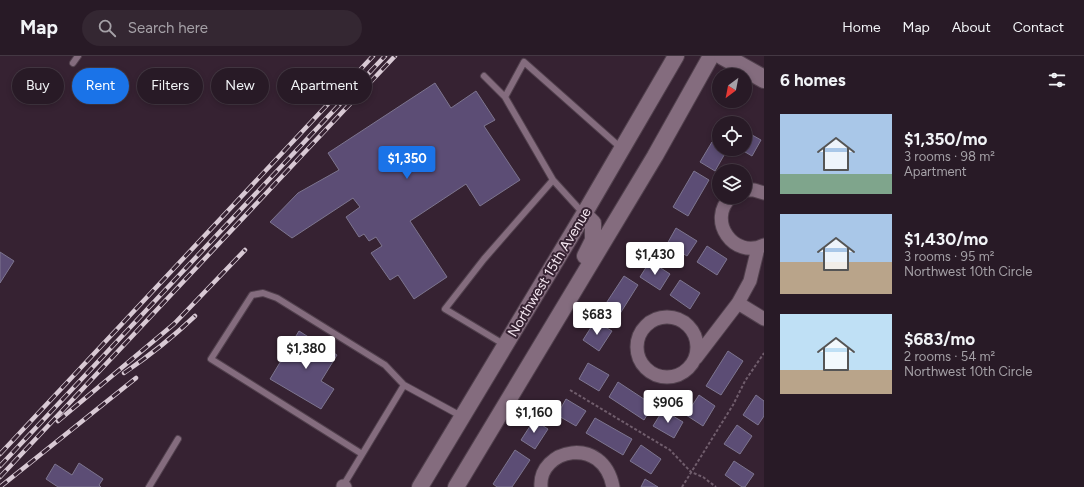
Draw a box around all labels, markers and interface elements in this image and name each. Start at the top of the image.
search box [82,10,362,46]
text: Map [20,16,58,39]
icon: search [96,17,118,39]
text: Search here [128,19,208,37]
text: Home [842,19,881,36]
text: Map [903,19,930,36]
text: About [952,19,991,36]
text: Contact [1013,19,1064,36]
chip: Buy [12,68,64,104]
chip: Rent [72,68,129,104]
chip: Filters [137,68,203,104]
chip: New [211,68,269,104]
chip: Apartment [277,68,372,104]
north arrow [712,68,752,108]
map controls [712,68,752,204]
icon: filters [1046,69,1068,91]
text: 6 homes [780,70,846,90]
button: locate [712,116,752,156]
text: $1,350/mo [904,129,987,149]
icon: home [812,130,860,178]
pin: $1,350 [374,146,440,180]
text: 3 rooms · 98 m² [904,149,995,164]
text: $1,350 [387,151,427,166]
button: layers [712,164,752,204]
text: Apartment [904,164,967,179]
street label: Northwest 15th Avenue [504,204,595,340]
text: $1,430/mo [904,229,988,249]
icon: home [812,230,860,278]
pin: $1,430 [622,242,688,276]
text: $1,430 [635,247,675,262]
text: 3 rooms · 95 m² [904,249,994,264]
text: Northwest 10th Circle [904,264,1032,279]
pin: $683 [573,302,621,336]
text: $683 [582,307,612,322]
text: $683/mo [904,329,975,349]
icon: home [812,330,860,378]
pin: $1,380 [273,336,339,370]
text: $1,380 [286,341,326,356]
text: 2 rooms · 54 m² [904,349,995,364]
text: Northwest 10th Circle [904,364,1032,379]
pin: $906 [644,390,692,424]
text: $906 [653,395,683,410]
pin: $1,160 [501,400,567,434]
text: $1,160 [515,405,553,420]

